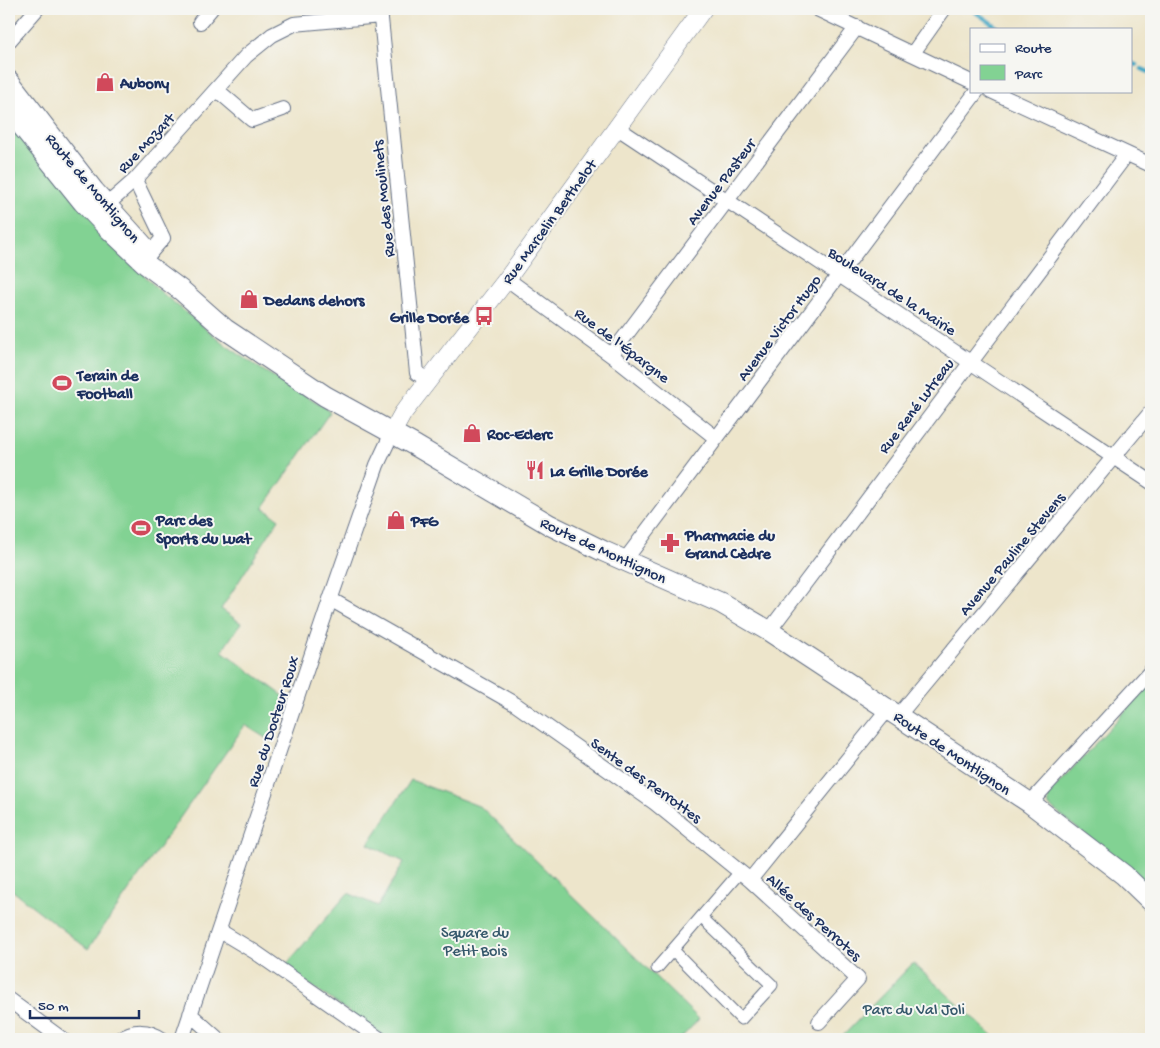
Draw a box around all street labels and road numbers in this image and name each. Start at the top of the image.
street label: Rue Mozart [115,109,181,178]
street label: Route de Montlignon [40,131,143,248]
street label: Avenue Pasteur [684,135,762,230]
street label: Rue des Moulinets [370,138,401,258]
street label: Rue Marcelin Berthelot [499,156,603,289]
street label: Boulevard de la Mairie [823,244,959,342]
street label: Avenue Victor Hugo [735,272,827,386]
street label: Rue de l'Épargne [570,305,673,389]
street label: Rue René Lutreau [876,355,960,459]
street label: Avenue Pauline Stevens [957,489,1071,621]
street label: Route de Montlignon [536,515,669,590]
street label: Rue du Docteur Roux [245,653,306,790]
street label: Route de Montlignon [889,709,1014,801]
street label: Sente des Perrottes [586,735,705,829]
street label: Allée des Perrotes [761,871,865,967]

